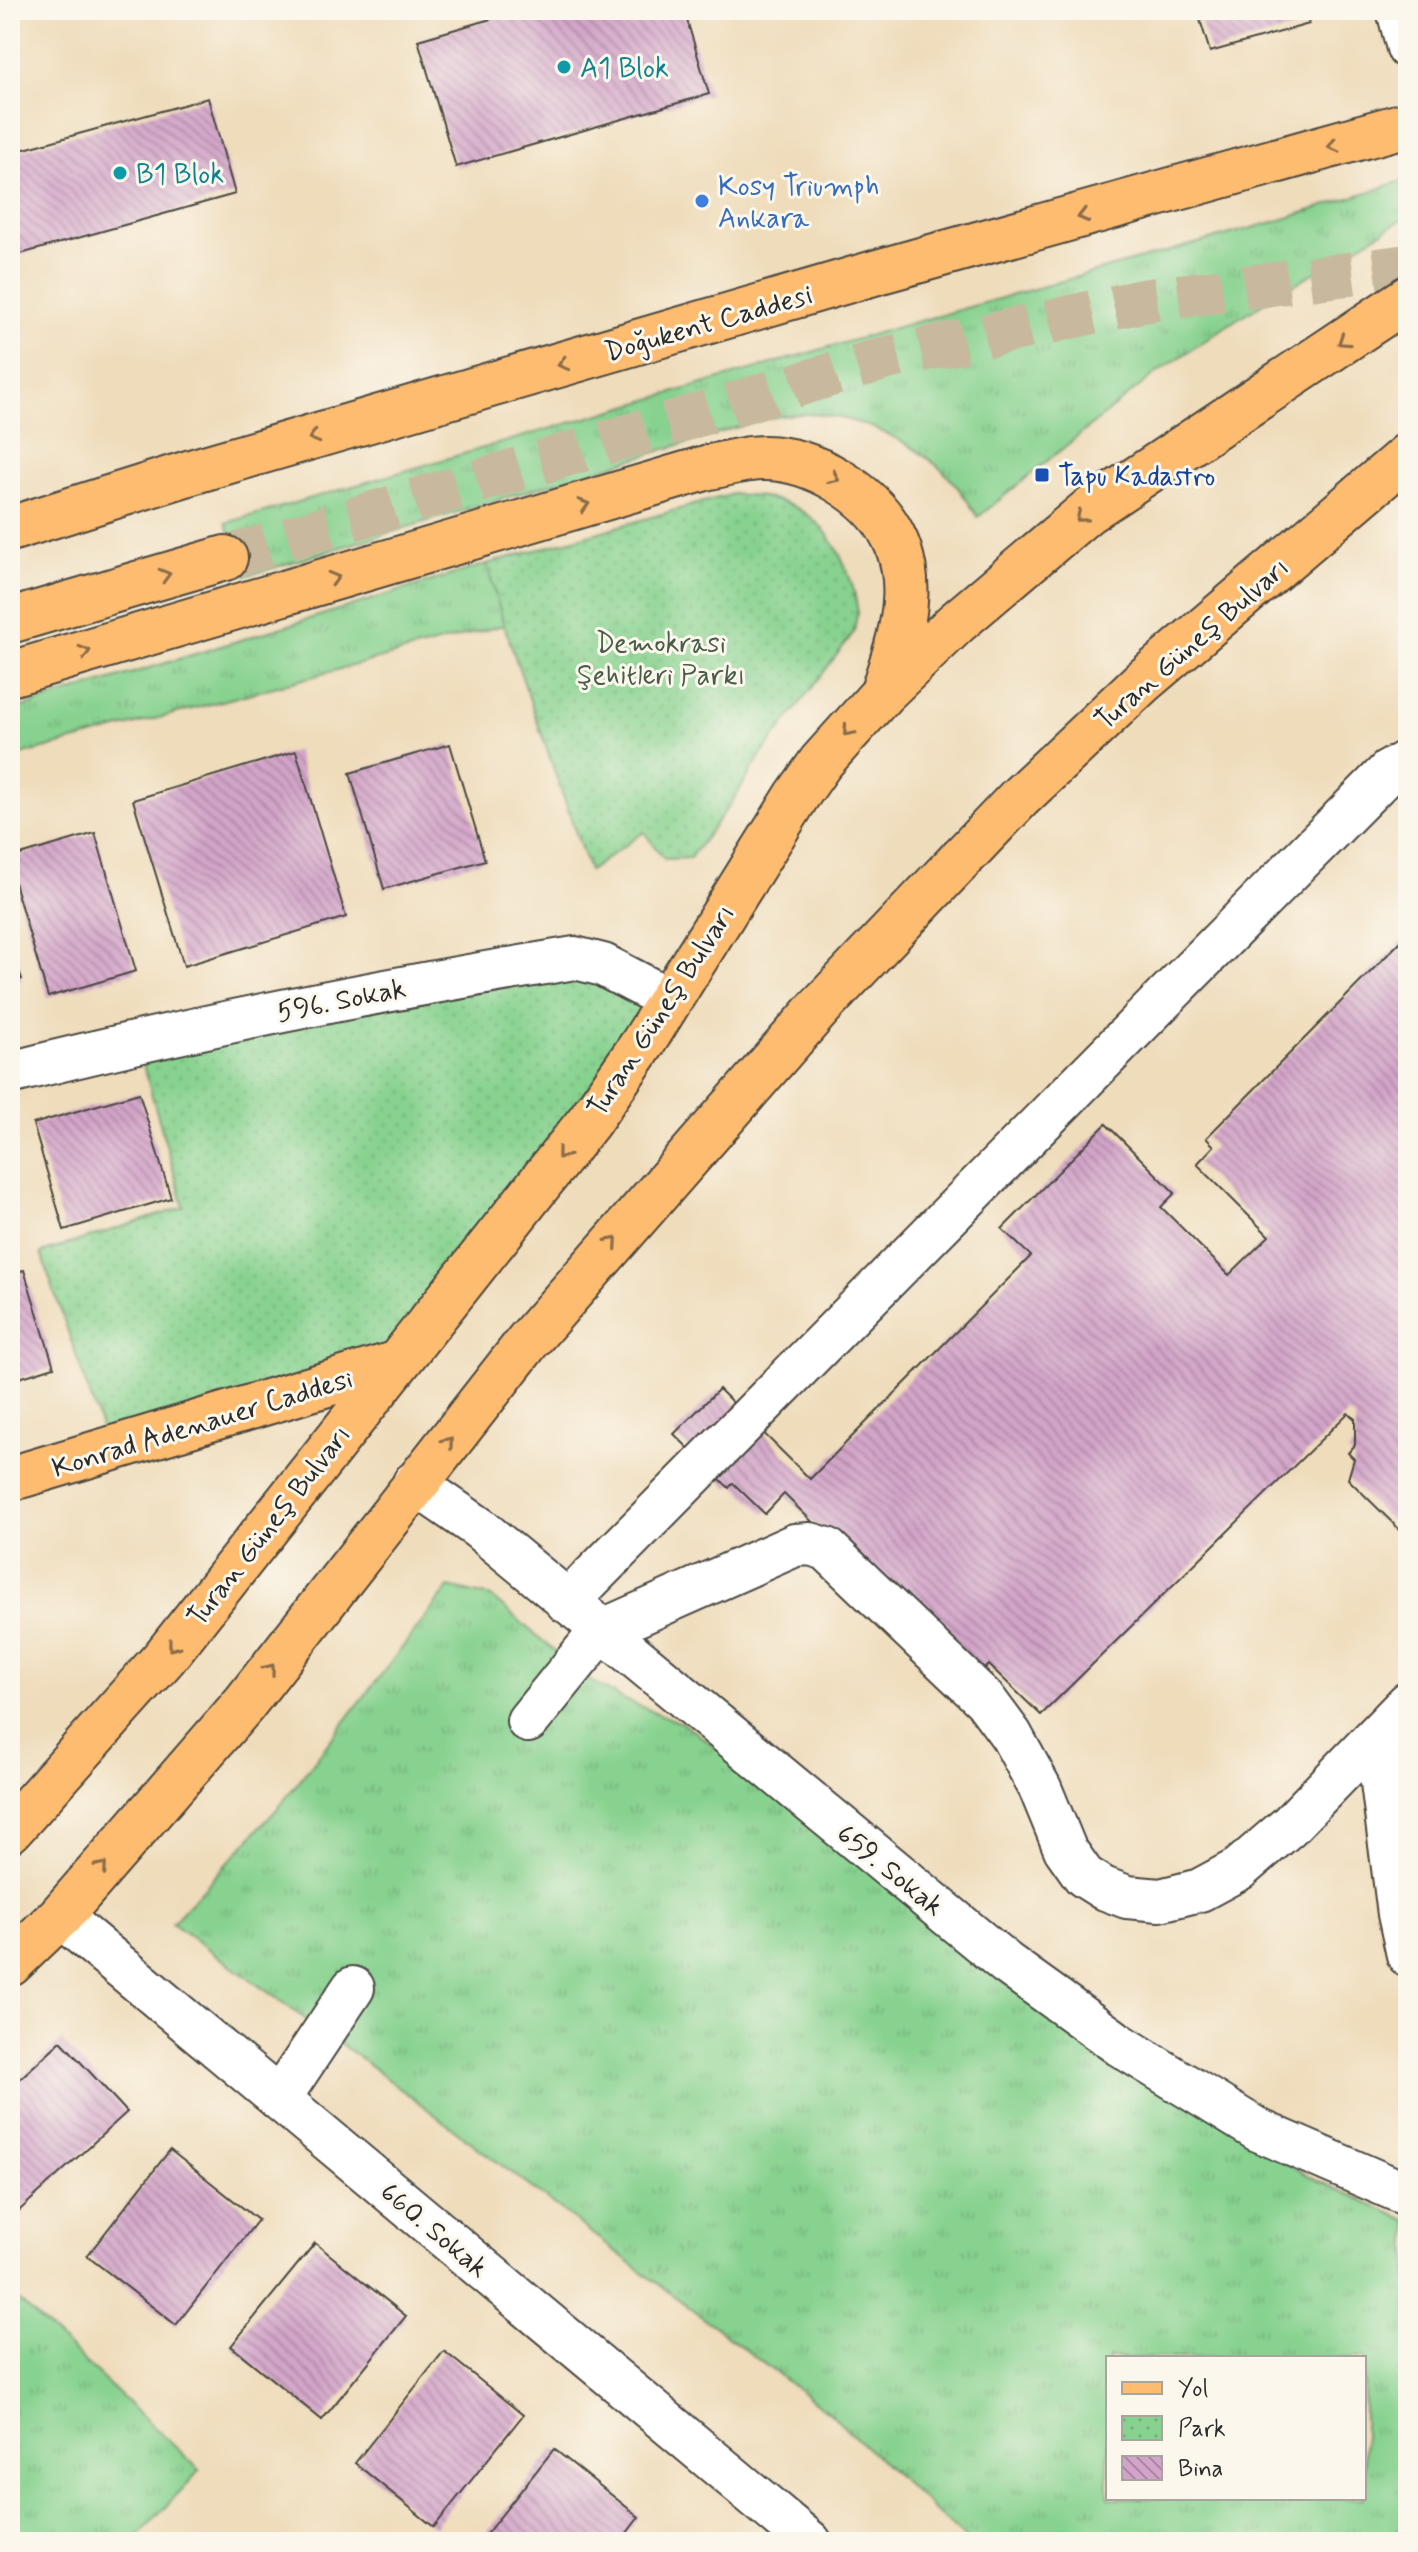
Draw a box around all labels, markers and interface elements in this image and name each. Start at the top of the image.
place label: A1 Blok [580,51,669,88]
marker: A1 Blok [555,58,573,76]
one-way arrow [1327,137,1341,153]
place label: B1 Blok [136,157,224,194]
marker: B1 Blok [111,164,129,182]
place label: Kosy Triumph Ankara [718,169,879,238]
marker: Kosy Triumph Ankara [693,192,711,210]
one-way arrow [1076,207,1090,223]
street label: Doğukent Caddesi [600,277,817,372]
one-way arrow [1337,331,1352,346]
one-way arrow [557,355,571,371]
one-way arrow [307,428,321,444]
place label: Tapu Kadastro [1058,459,1215,496]
marker: Tapu Kadastro [1033,466,1051,484]
one-way arrow [825,468,840,484]
one-way arrow [576,498,590,514]
one-way arrow [1075,507,1090,522]
street label: Turan Güneş Bulvarı [1088,550,1298,740]
one-way arrow [158,568,172,584]
one-way arrow [327,571,341,587]
park label: Demokrasi Şehitleri Parkı [577,626,745,695]
one-way arrow [77,645,91,661]
one-way arrow [843,722,858,736]
street label: Turan Güneş Bulvarı [579,898,745,1125]
street label: 596. Sokak [274,971,409,1032]
one-way arrow [557,1145,572,1160]
one-way arrow [603,1236,618,1251]
street label: Konrad Adenauer Caddesi [48,1361,358,1488]
street label: Turan Güneş Bulvarı [180,1418,360,1635]
one-way arrow [438,1436,452,1451]
one-way arrow [169,1637,183,1652]
one-way arrow [261,1663,275,1678]
street label: 659. Sokak [828,1816,951,1926]
one-way arrow [92,1862,107,1877]
street label: 660. Sokak [371,2175,495,2287]
legend [1106,2356,1366,2500]
text: Yol [1178,2374,1208,2405]
text: Park [1178,2414,1226,2445]
text: Bina [1178,2454,1223,2485]

